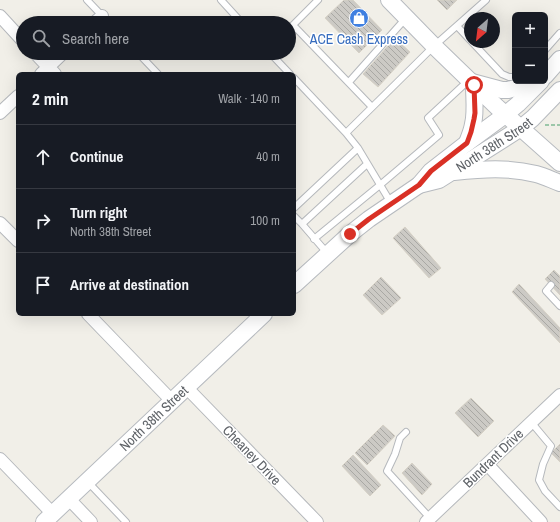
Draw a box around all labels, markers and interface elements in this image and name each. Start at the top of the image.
shop icon: ACE Cash Express [348,7,370,29]
north arrow [464,12,500,48]
map controls [512,12,548,84]
button: + [512,12,548,48]
search box [16,16,296,60]
icon: search [30,27,52,49]
text: Search here [62,28,129,49]
place label: ACE Cash Express [309,30,408,48]
button: − [512,48,548,84]
route start [465,76,483,94]
text: 2 min [32,87,68,110]
text: Walk · 140 m [218,90,280,107]
street label: North 38th Street [452,113,536,176]
icon: ahead [32,146,54,168]
text: Continue [70,146,123,167]
text: 40 m [256,148,280,165]
text: Turn right [70,202,127,223]
icon: right [32,210,54,232]
text: 100 m [250,212,280,229]
text: North 38th Street [70,223,151,240]
route end [341,225,359,243]
icon: arrive [32,274,54,296]
text: Arrive at destination [70,274,189,295]
street label: North 38th Street [116,382,192,455]
street label: Cheaney Drive [219,421,285,489]
street label: Bundrant Drive [459,425,527,491]

